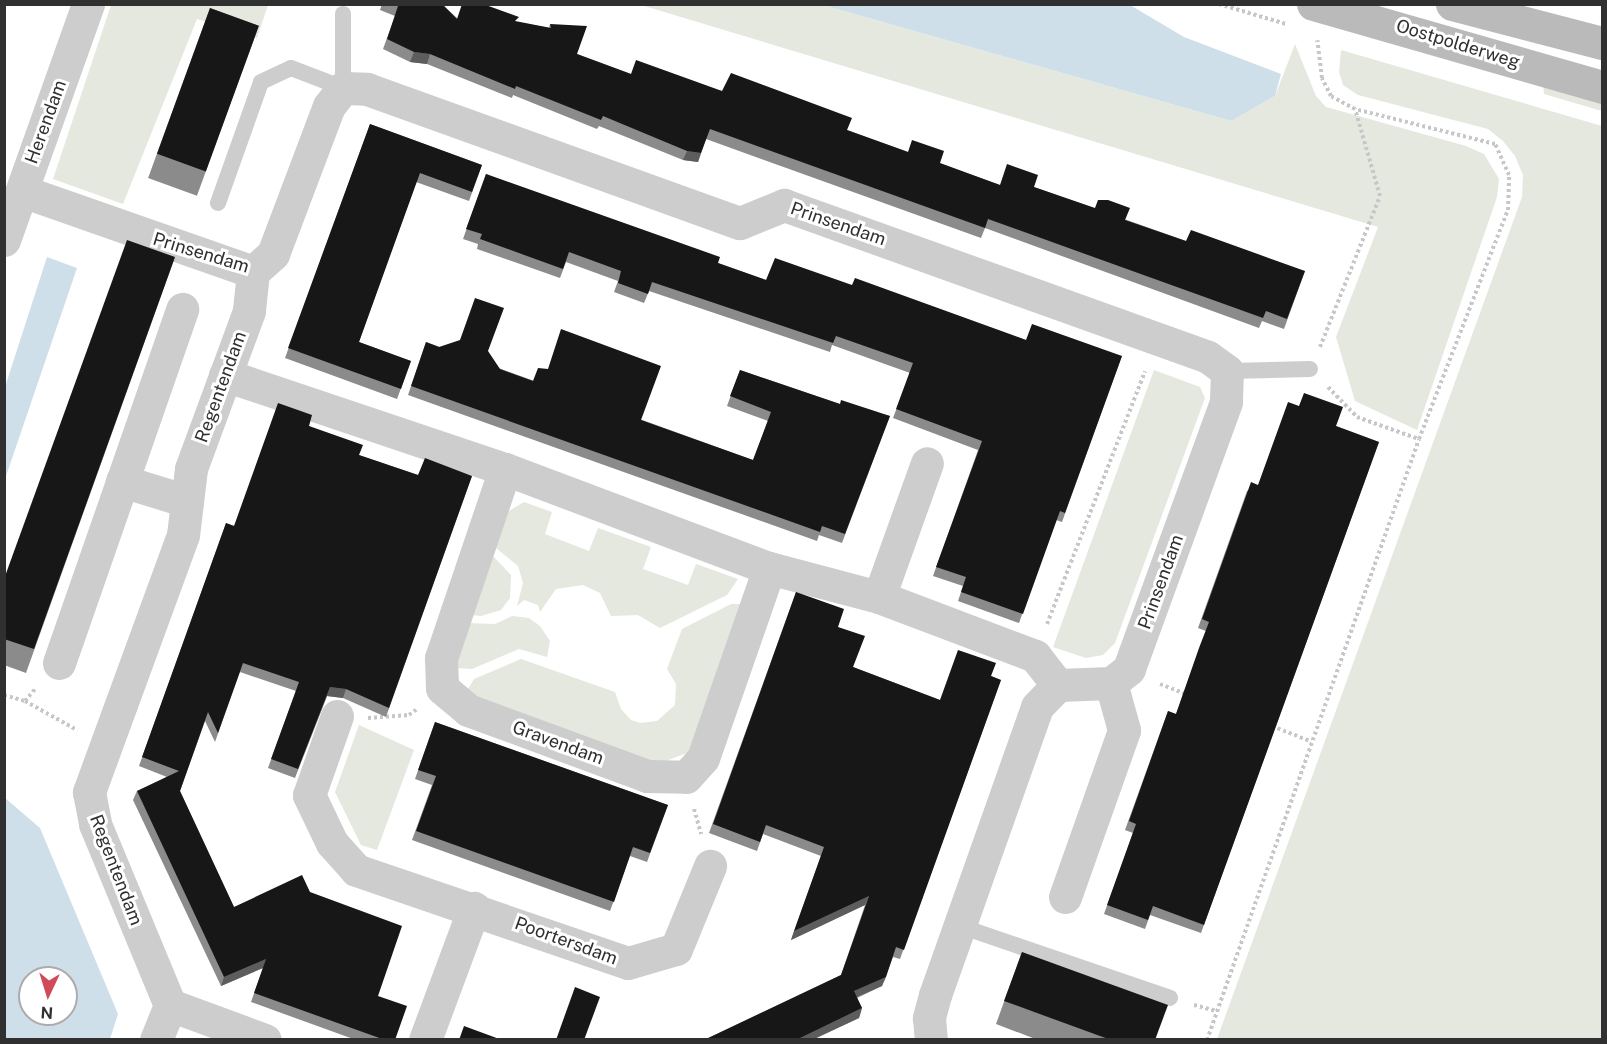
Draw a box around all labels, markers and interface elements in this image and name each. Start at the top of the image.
street label: Oostpolderweg [1393,15,1523,73]
street label: Herendam [21,77,71,167]
street label: Prinsendam [788,198,888,250]
street label: Prinsendam [150,228,252,278]
street label: Regentendam [191,328,251,446]
street label: Prinsendam [1134,532,1188,632]
street label: Gravendam [510,717,606,769]
street label: Regentendam [85,812,147,928]
street label: Poortersdam [512,912,620,970]
north arrow [18,966,78,1026]
text: N [40,1003,54,1022]

